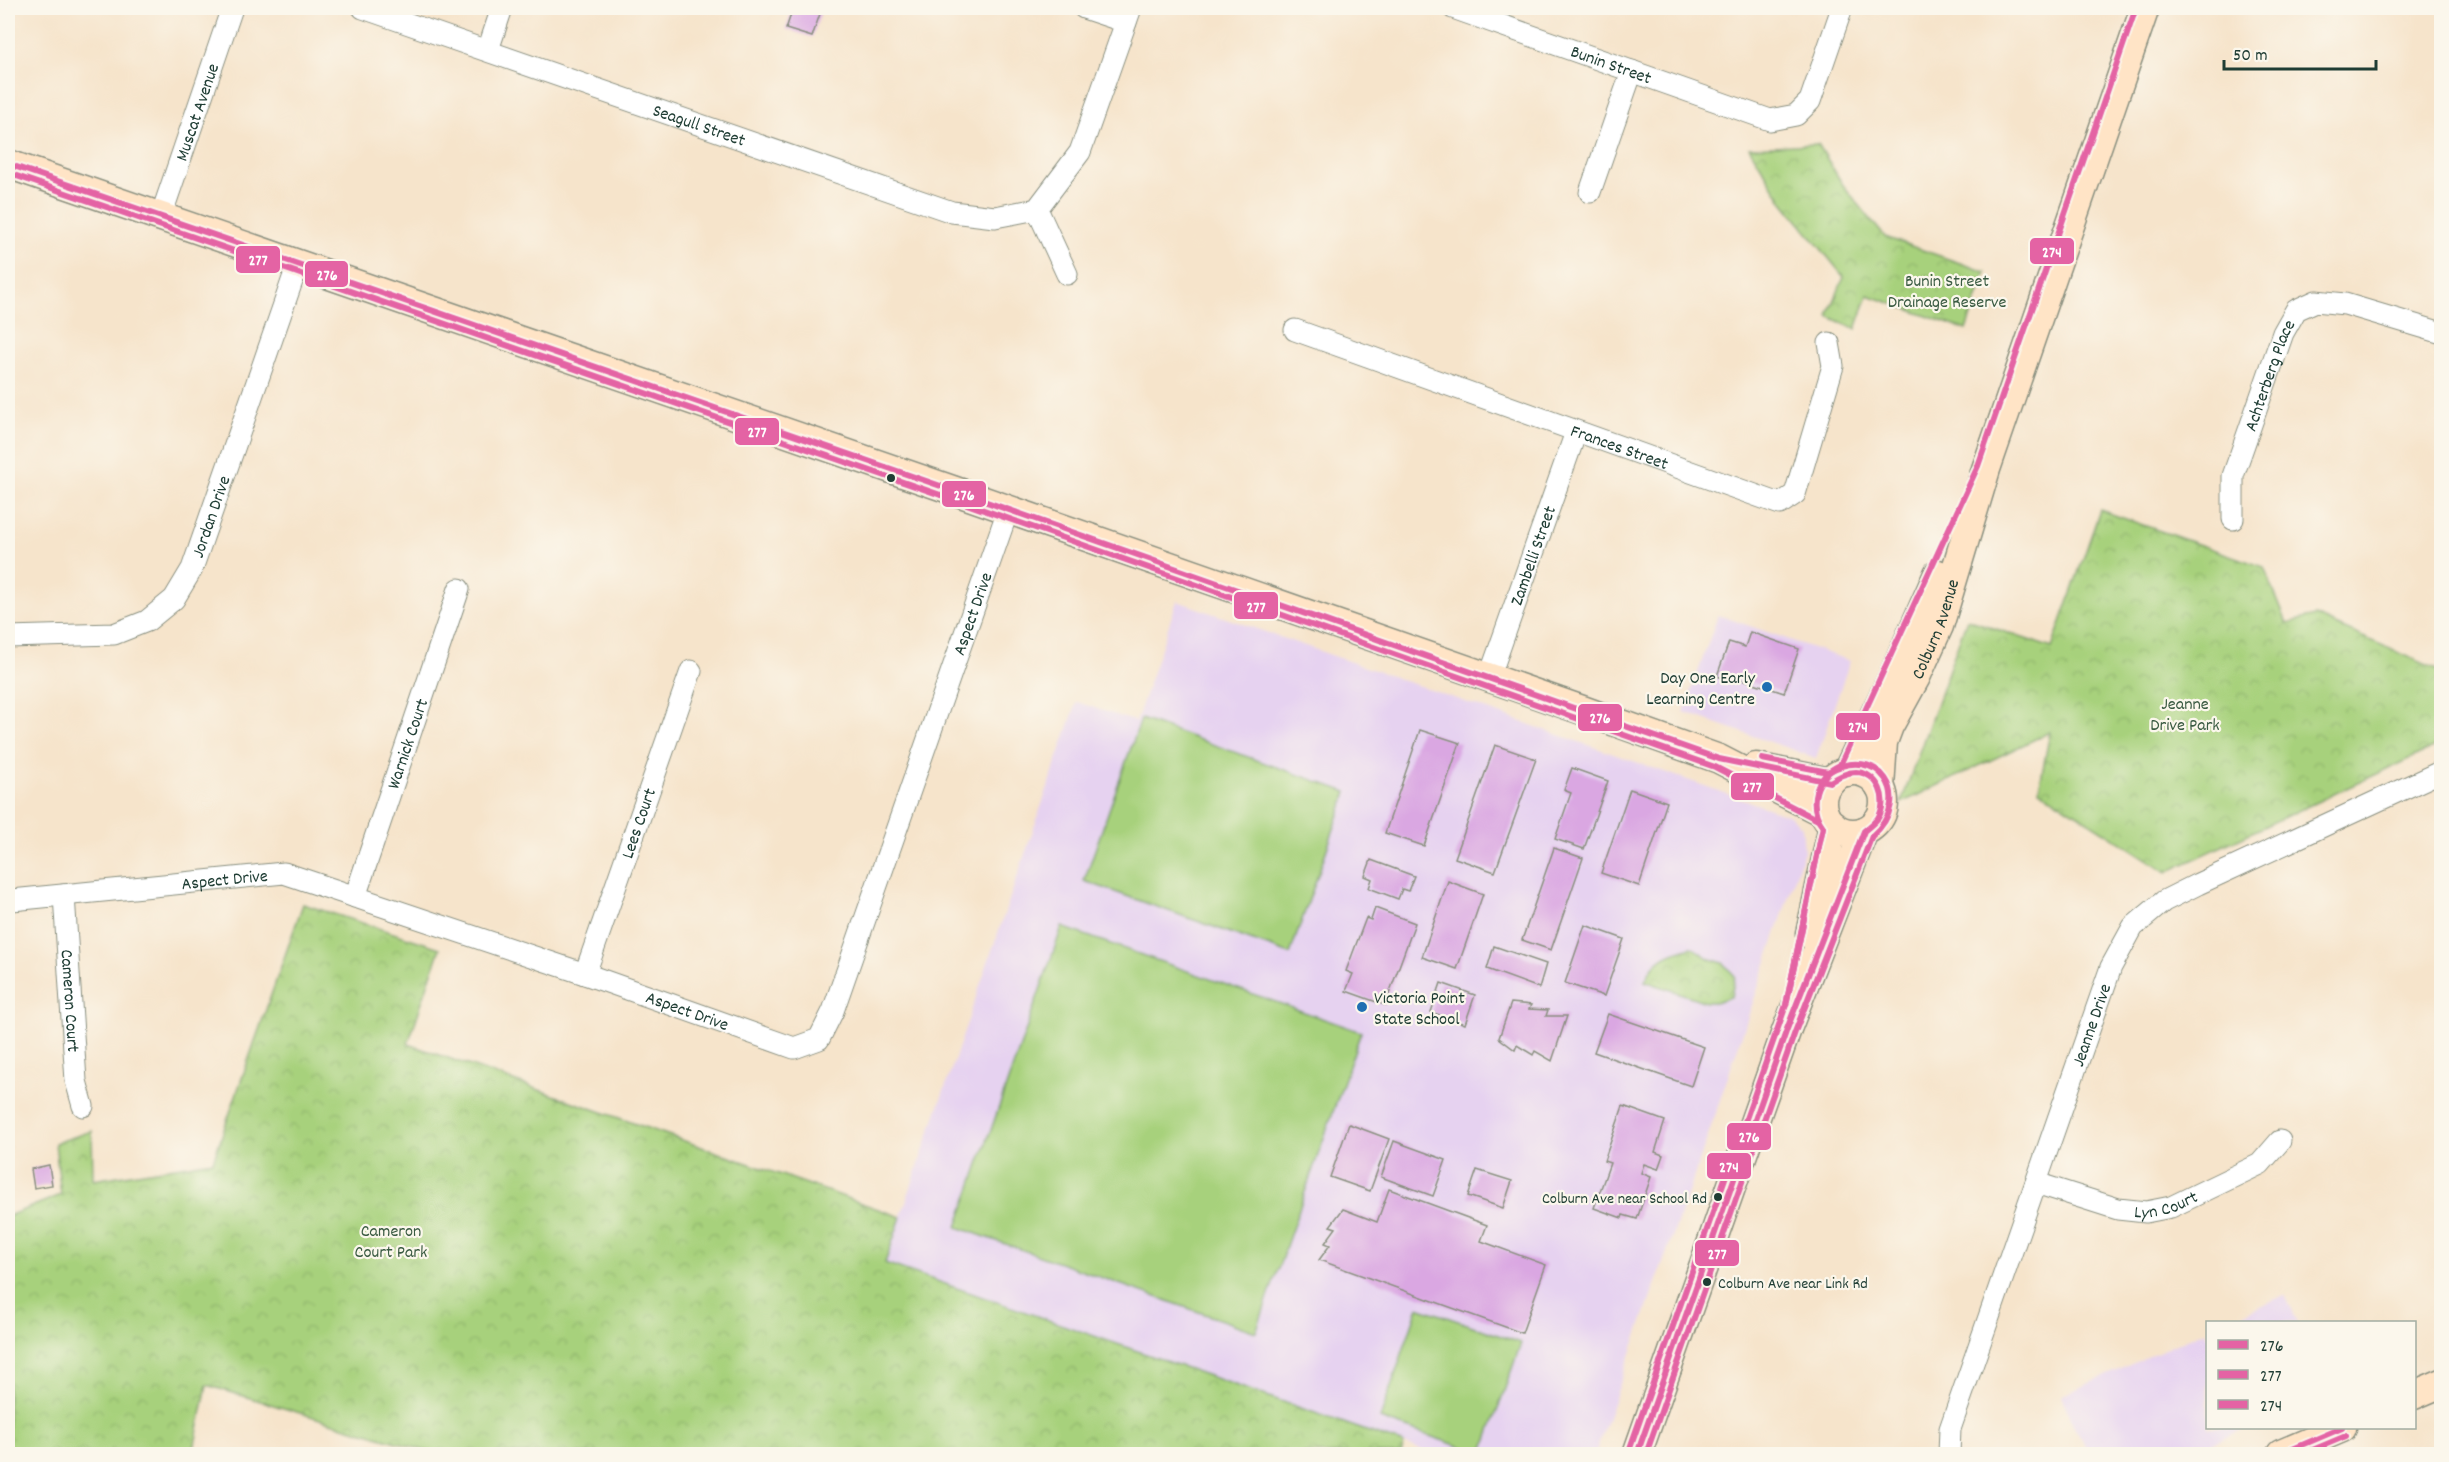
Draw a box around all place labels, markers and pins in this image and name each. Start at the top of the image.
unlabelled marker [885,472,897,484]
place label: Day One Early Learning Centre [1646,667,1756,713]
marker: Day One Early Learning Centre [1760,680,1774,694]
place label: Victoria Point State School [1374,987,1465,1033]
marker: Victoria Point State School [1355,1000,1369,1014]
place label: Colburn Ave near School Rd [1542,1188,1707,1211]
marker: Colburn Ave near School Rd [1712,1191,1724,1203]
place label: Colburn Ave near Link Rd [1718,1273,1868,1296]
marker: Colburn Ave near Link Rd [1701,1276,1713,1288]

